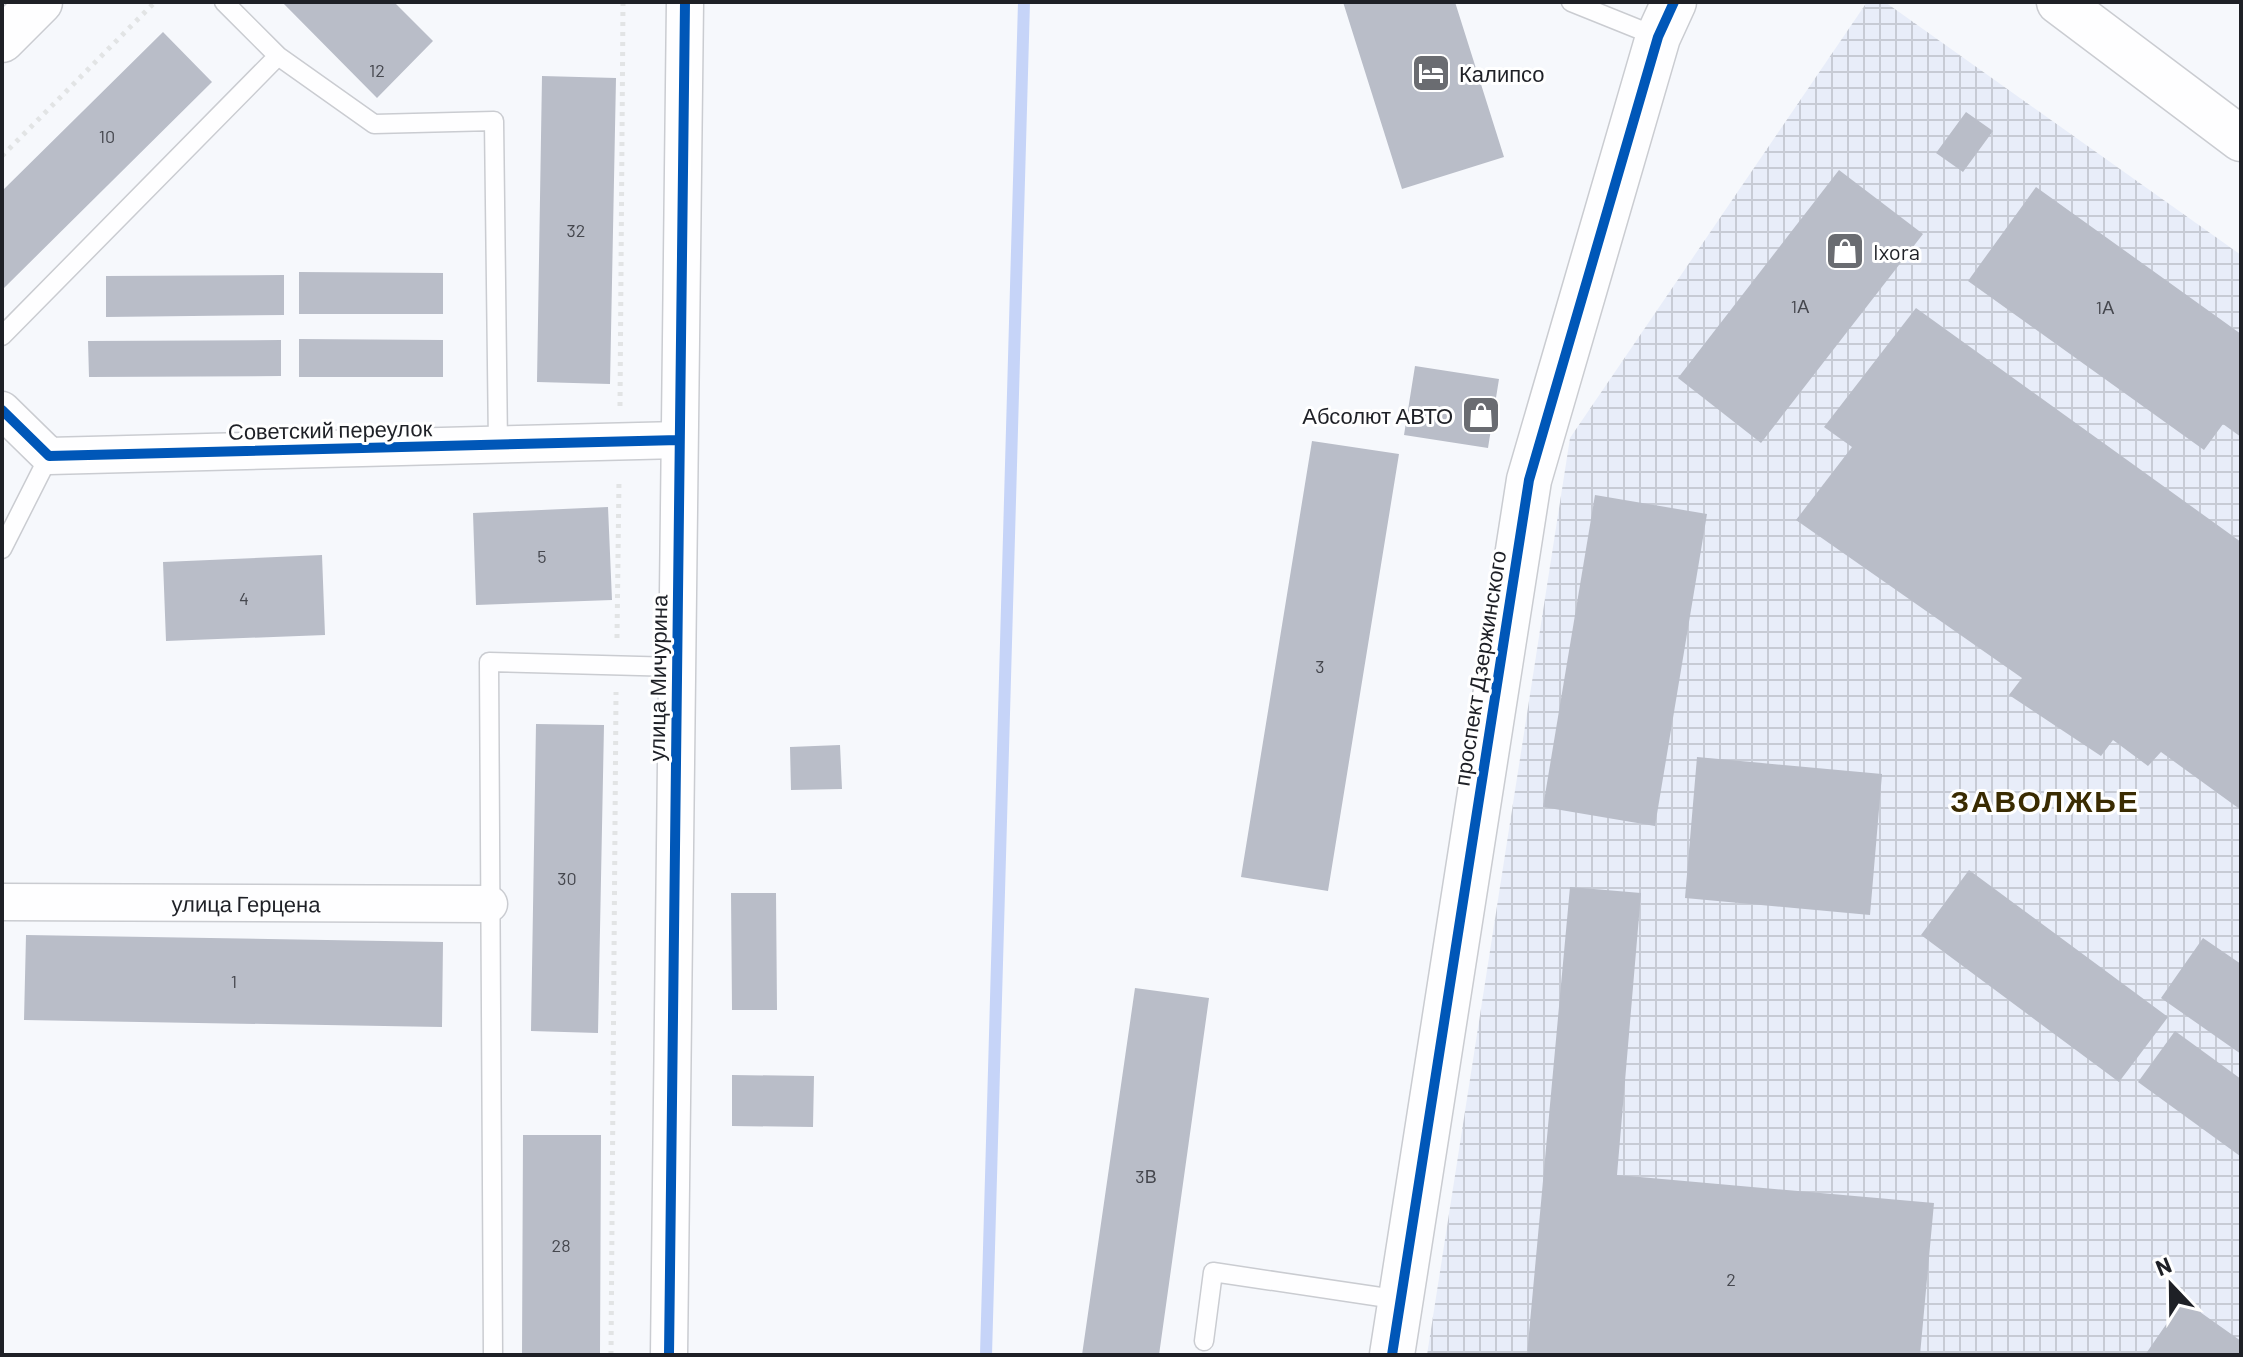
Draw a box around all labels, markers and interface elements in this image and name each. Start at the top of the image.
hotel icon: Калипсо [1410,52,1452,94]
house number: 12 [369,59,385,81]
place label: Калипсо [1459,60,1545,86]
house number: 10 [99,125,115,147]
house number: 32 [567,219,585,241]
shop icon: Ixora [1824,230,1866,272]
place label: Ixora [1873,238,1920,264]
house number: 1А [1791,295,1809,317]
house number: 1А [2096,296,2114,318]
shop icon: Абсолют АВТО [1460,394,1502,436]
place label: Абсолют АВТО [1302,402,1453,428]
street label: Советский переулок [228,414,433,445]
house number: 5 [537,545,547,567]
street label: проспект Дзержинского [1448,548,1511,788]
house number: 4 [239,587,249,609]
street label: улица Мичурина [643,594,672,762]
house number: 3 [1315,655,1325,677]
district label: ЗАВОЛЖЬЕ [1950,782,2140,818]
house number: 30 [557,867,577,889]
street label: улица Герцена [171,890,321,917]
house number: 1 [231,970,237,992]
house number: 3В [1135,1165,1157,1187]
house number: 28 [551,1234,571,1256]
north arrow [2131,1245,2211,1325]
text: N [2151,1251,2175,1280]
house number: 2 [1726,1268,1736,1290]

